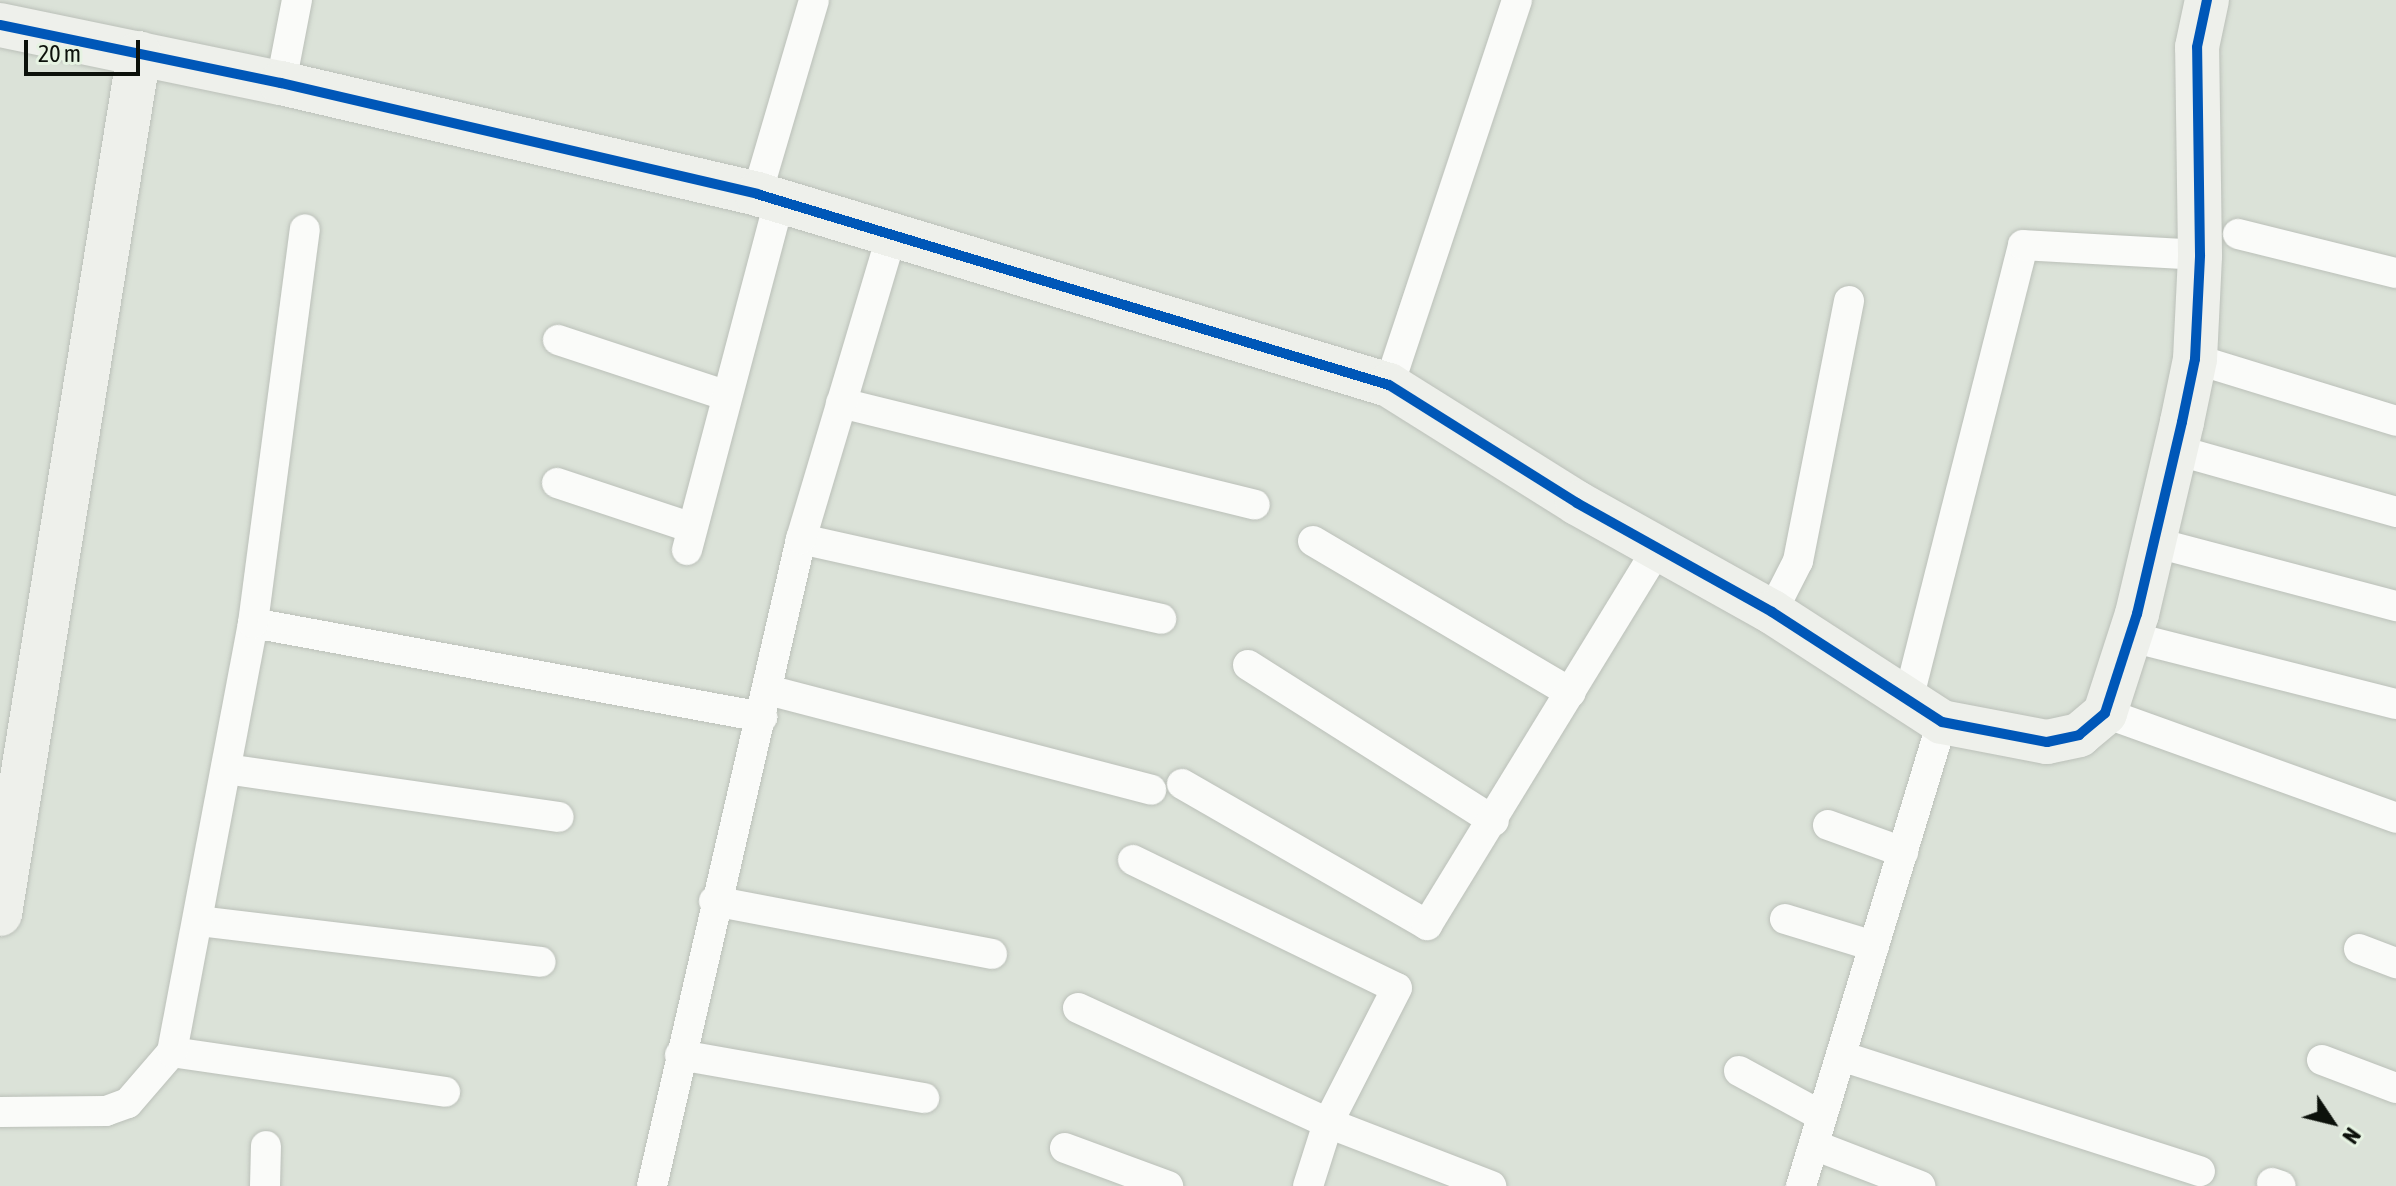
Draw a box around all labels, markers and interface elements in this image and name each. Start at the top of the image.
scale bar [28,24,144,74]
text: 20 m [38,40,81,67]
north arrow [2292,1082,2372,1162]
text: N [2337,1123,2366,1149]

